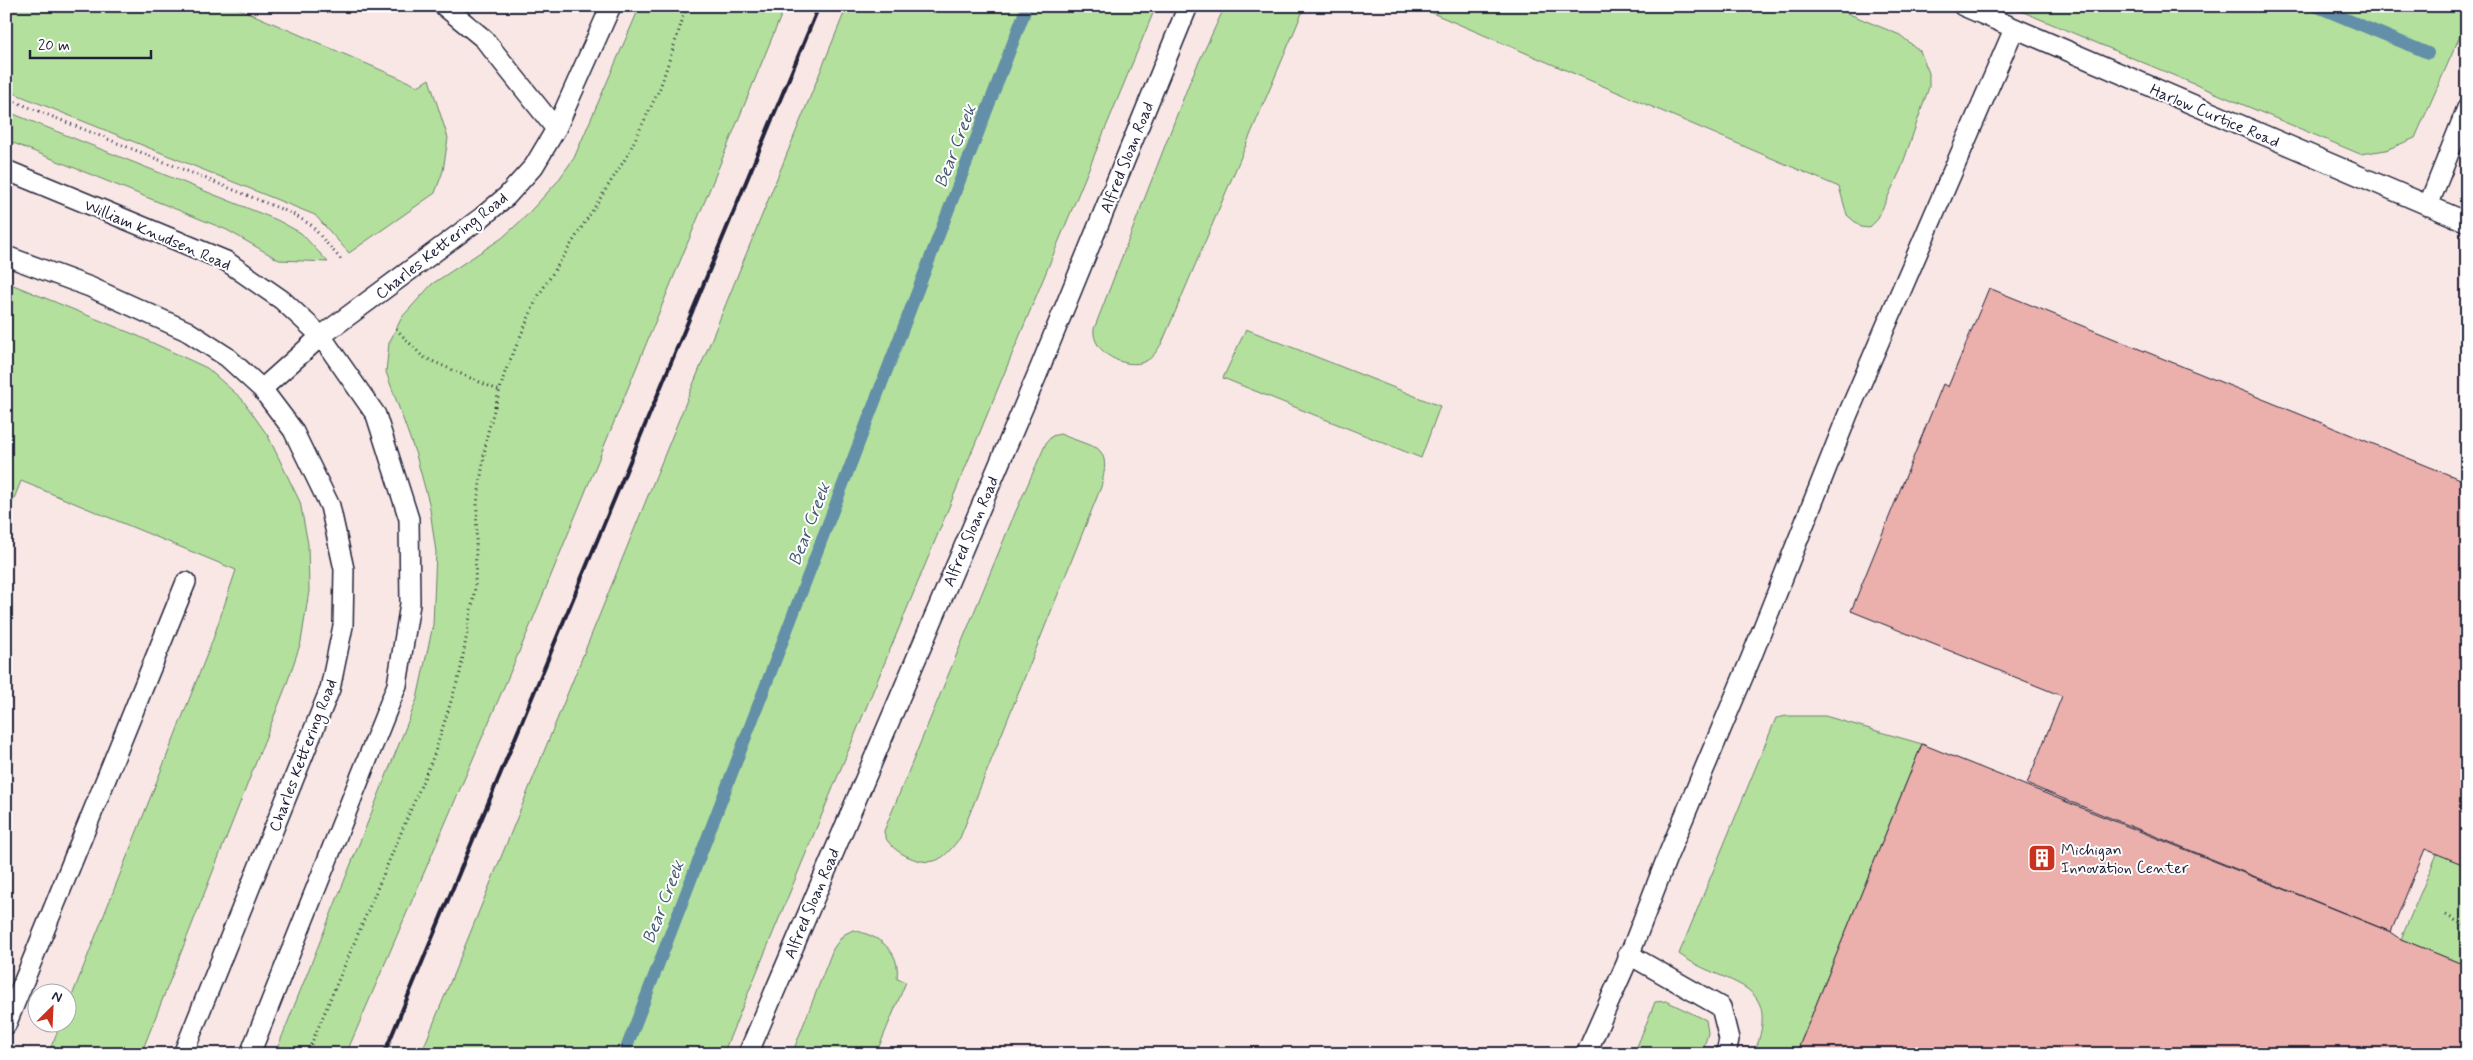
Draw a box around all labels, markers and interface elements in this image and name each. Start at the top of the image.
scale bar [30,28,151,60]
text: 20 m [38,36,70,56]
street label: Harlow Curtice Road [2146,80,2282,153]
street label: Alfred Sloan Road [1096,99,1159,216]
water label: Bear Creek [929,101,983,191]
street label: Charles Kettering Road [372,188,513,305]
street label: William Knudsen Road [81,195,234,276]
street label: Alfred Sloan Road [939,473,1004,590]
water label: Bear Creek [783,479,837,569]
street label: Charles Kettering Road [265,676,343,835]
place label: Michigan Innovation Center [2061,840,2189,879]
building icon: Michigan Innovation Center [2027,843,2057,873]
street label: Alfred Sloan Road [780,845,845,962]
water label: Bear Creek [637,857,691,947]
north arrow [28,982,78,1032]
text: N [49,987,65,1007]

